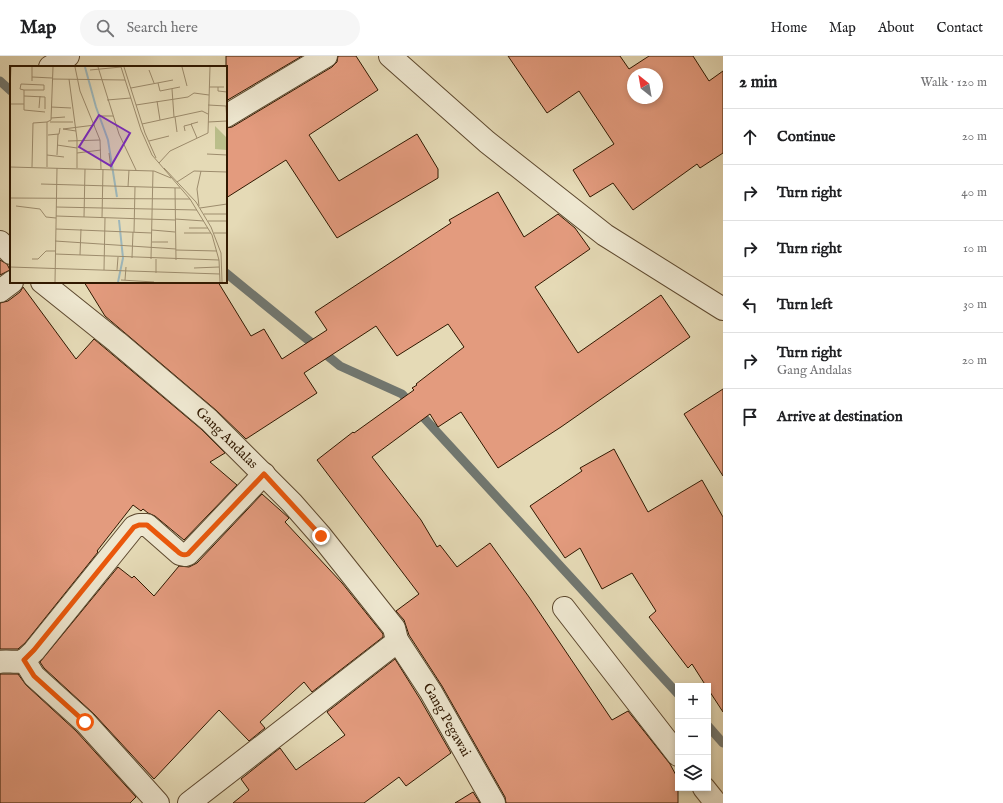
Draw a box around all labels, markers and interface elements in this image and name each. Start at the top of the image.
search box [80,10,360,46]
text: Map [20,16,56,40]
icon: search [94,17,116,39]
text: Search here [126,18,198,37]
text: Home [771,19,807,37]
text: Map [829,19,856,37]
text: About [878,19,914,37]
text: Contact [936,19,983,37]
inset map [10,66,227,283]
north arrow [627,68,663,104]
text: 2 min [739,72,777,93]
text: Walk · 120 m [921,74,987,91]
icon: ahead [739,126,761,148]
text: Continue [777,127,835,146]
text: 20 m [962,128,987,145]
icon: right [739,182,761,204]
text: Turn right [777,183,842,202]
text: 40 m [961,184,987,201]
icon: right [739,238,761,260]
text: Turn right [777,239,842,258]
text: 10 m [963,240,987,257]
icon: left [739,294,761,316]
text: Turn left [777,295,833,314]
text: 30 m [963,296,987,313]
text: Turn right [777,343,842,362]
icon: right [739,350,761,372]
text: 20 m [962,352,987,369]
text: Gang Andalas [777,362,852,379]
street label: Gang Andalas [192,403,262,473]
icon: arrive [739,406,761,428]
text: Arrive at destination [777,407,903,426]
route end [312,527,330,545]
street label: Gang Pegawai [419,680,475,760]
map controls [675,683,711,791]
button: + [675,683,711,719]
route start [76,713,94,731]
button: − [675,719,711,755]
button: layers [675,755,711,791]

